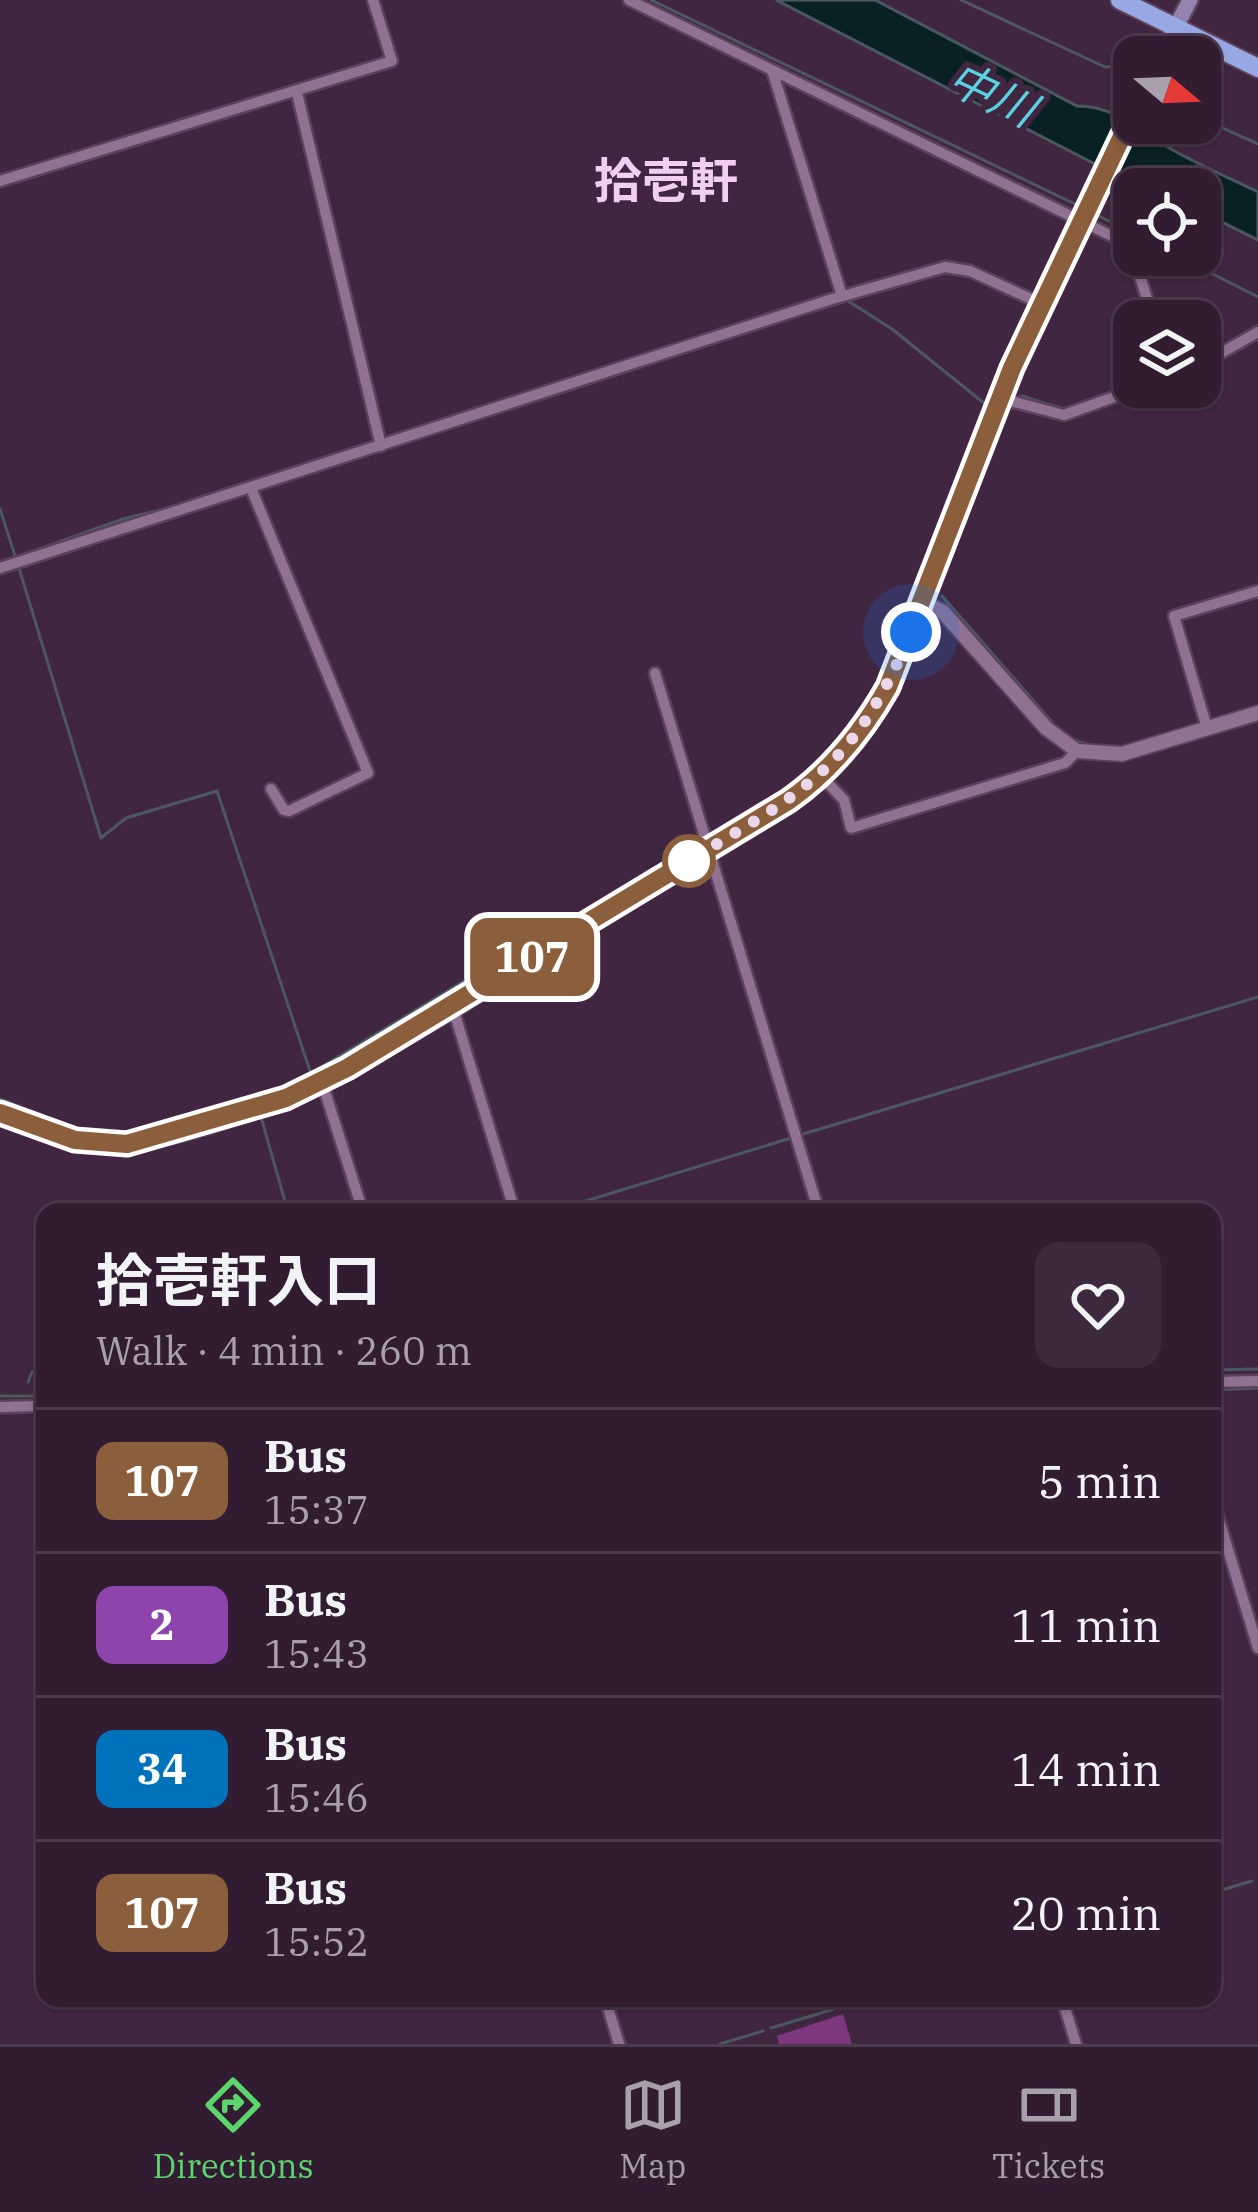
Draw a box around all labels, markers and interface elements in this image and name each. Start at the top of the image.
north arrow [1113,36,1221,144]
map controls [1113,36,1221,408]
water label: 中川 [939,48,1049,140]
district label: 拾壱軒 [594,149,738,211]
button: locate [1113,168,1221,276]
button: layers [1113,300,1221,408]
your location [881,602,941,662]
unlabelled marker [664,836,714,886]
line badge: 107 [463,918,601,996]
text: 107 [494,929,570,984]
button: heart [1035,1242,1161,1368]
text: 拾壱軒入口 [96,1243,381,1317]
text: Walk · 4 min · 260 m [96,1325,472,1376]
text: Bus [264,1426,347,1484]
text: 5 min [1038,1452,1161,1510]
text: 107 [124,1453,200,1508]
text: 15:37 [264,1484,369,1535]
text: Bus [264,1570,347,1628]
text: 11 min [1011,1596,1161,1654]
text: 2 [149,1597,175,1652]
text: 15:43 [264,1628,369,1679]
text: Bus [264,1714,347,1772]
text: 14 min [1011,1740,1161,1798]
text: 34 [137,1741,187,1796]
text: 15:46 [264,1772,369,1823]
text: Bus [264,1858,347,1916]
text: 20 min [1011,1884,1161,1942]
text: 107 [124,1885,200,1940]
text: 15:52 [264,1916,369,1967]
tab: Directions [153,2072,314,2187]
tab: Map [619,2072,686,2187]
tab: Tickets [992,2072,1105,2187]

